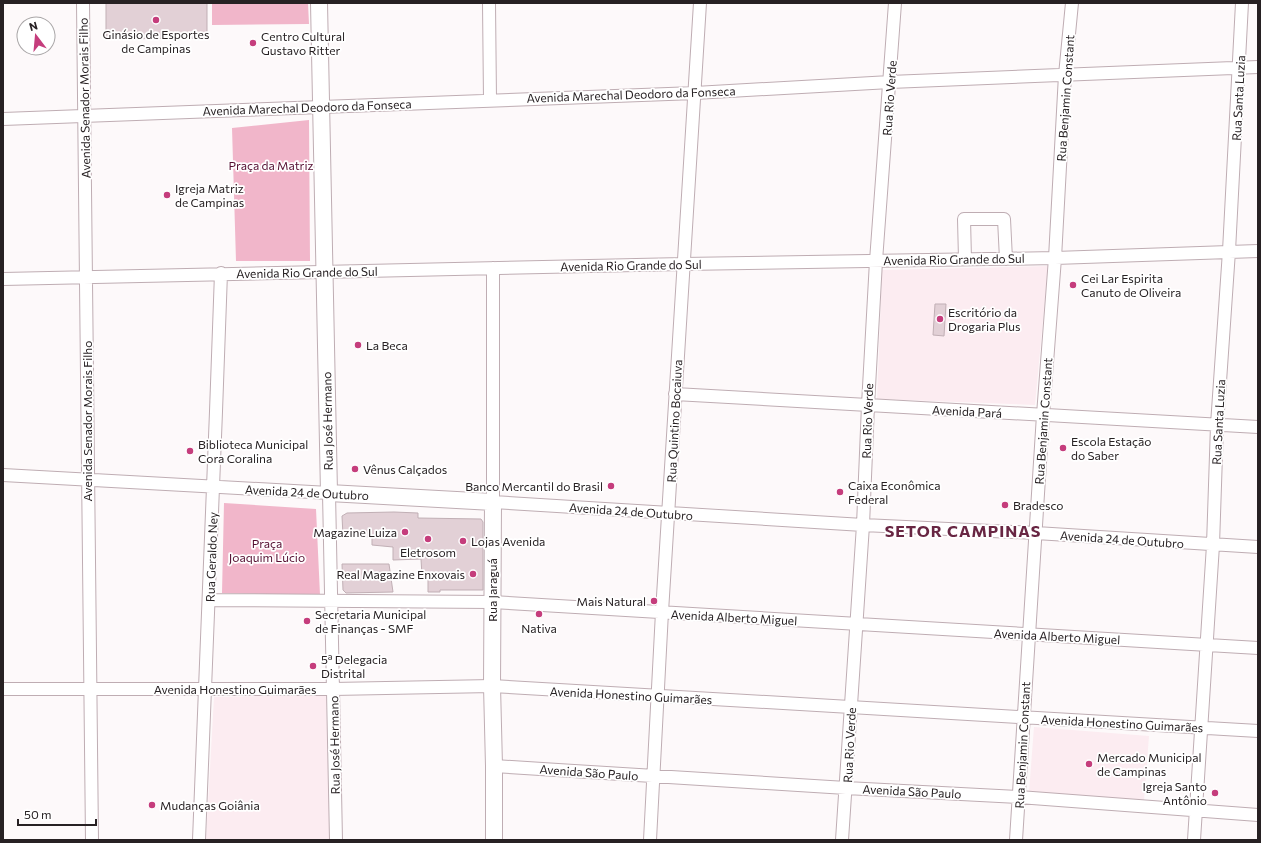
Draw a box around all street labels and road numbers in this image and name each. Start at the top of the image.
street label: Avenida Senador Morais Filho [76,18,92,178]
street label: Rua Benjamin Constant [1054,34,1076,162]
street label: Rua Santa Luzia [1229,55,1247,141]
street label: Rua Rio Verde [879,60,899,136]
street label: Avenida Marechal Deodoro da Fonseca [526,83,736,105]
street label: Avenida Marechal Deodoro da Fonseca [202,96,412,118]
street label: Avenida Rio Grande do Sul [883,251,1025,267]
street label: Avenida Rio Grande do Sul [560,257,702,273]
street label: Avenida Rio Grande do Sul [236,264,378,280]
street label: Avenida Senador Morais Filho [80,341,94,501]
street label: Rua Benjamin Constant [1032,357,1054,485]
street label: Rua Quintino Bocaiuva [664,359,684,483]
street label: Rua José Hermano [319,371,336,471]
street label: Rua Santa Luzia [1209,379,1227,465]
street label: Rua Rio Verde [859,383,875,459]
street label: Avenida Pará [932,402,1002,420]
street label: Avenida 24 de Outubro [245,482,369,502]
street label: Avenida 24 de Outubro [569,500,693,522]
street label: Rua Geraldo Ney [202,512,220,602]
street label: Avenida 24 de Outubro [1060,528,1184,550]
street label: Rua Jaraguá [485,558,500,622]
street label: Avenida Alberto Miguel [670,607,798,627]
street label: Avenida Alberto Miguel [993,626,1121,646]
street label: Rua Benjamin Constant [1012,681,1032,809]
street label: Avenida Honestino Guimarães [154,682,316,696]
street label: Avenida Honestino Guimarães [549,684,713,706]
street label: Rua José Hermano [326,695,343,795]
street label: Rua Rio Verde [840,707,858,783]
street label: Avenida Honestino Guimarães [1040,712,1204,734]
street label: Avenida São Paulo [539,762,639,782]
street label: Avenida São Paulo [862,781,962,801]

